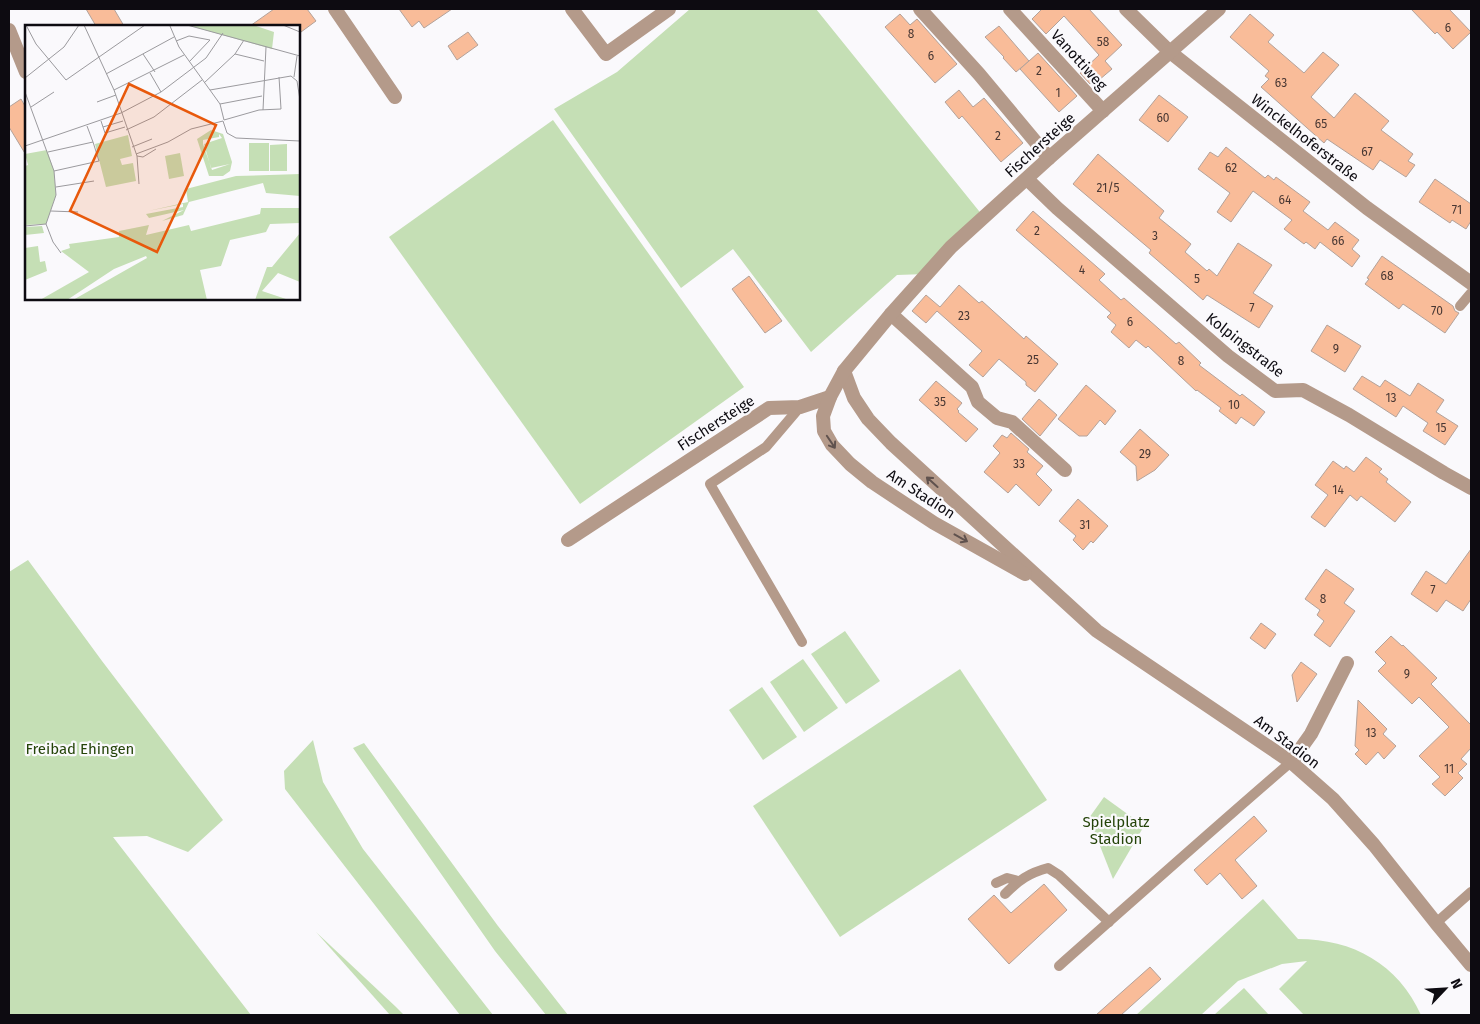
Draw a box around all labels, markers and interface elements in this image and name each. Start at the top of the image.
house number: 6 [1445,21,1451,35]
inset map [25,25,300,300]
street label: Vanottiweg [1047,26,1111,94]
house number: 8 [908,27,915,41]
house number: 58 [1097,35,1110,49]
house number: 6 [928,49,934,63]
house number: 2 [1036,64,1042,78]
house number: 63 [1275,76,1287,90]
house number: 1 [1055,86,1061,100]
street label: Winckelhoferstraße [1248,90,1362,186]
street label: Fischersteige [1001,109,1079,181]
house number: 60 [1156,111,1170,125]
house number: 65 [1315,117,1327,131]
house number: 2 [995,129,1001,143]
house number: 67 [1361,145,1373,159]
house number: 62 [1225,161,1237,175]
house number: 21/5 [1097,181,1119,195]
house number: 64 [1279,193,1292,207]
house number: 71 [1452,203,1462,217]
house number: 2 [1034,224,1040,238]
house number: 3 [1152,229,1158,243]
house number: 66 [1332,234,1344,248]
house number: 4 [1079,263,1086,277]
house number: 68 [1380,269,1394,283]
house number: 5 [1194,272,1200,286]
house number: 7 [1249,301,1255,315]
house number: 70 [1431,304,1443,318]
house number: 23 [958,309,970,323]
street label: Kolpingstraße [1202,309,1288,381]
house number: 6 [1127,315,1133,329]
house number: 9 [1333,342,1339,356]
house number: 25 [1027,353,1039,367]
house number: 8 [1178,354,1185,368]
street label: Fischersteige [674,391,758,455]
house number: 13 [1385,391,1397,405]
house number: 35 [934,395,946,409]
house number: 10 [1228,398,1240,412]
house number: 15 [1435,421,1447,435]
one-way arrow [826,435,837,449]
house number: 29 [1139,447,1151,461]
house number: 33 [1013,457,1025,471]
street label: Am Stadion [883,465,959,523]
one-way arrow [925,476,938,488]
house number: 14 [1332,483,1344,497]
house number: 31 [1080,518,1090,532]
one-way arrow [953,533,968,543]
house number: 7 [1430,583,1436,597]
house number: 8 [1320,592,1327,606]
house number: 9 [1404,667,1410,681]
street label: Am Stadion [1251,711,1323,773]
house number: 13 [1365,726,1377,740]
park label: Freibad Ehingen [26,740,134,758]
house number: 11 [1444,762,1454,776]
park label: Spielplatz Stadion [1082,813,1150,848]
north arrow [1420,964,1470,1014]
text: N [1447,976,1466,992]

